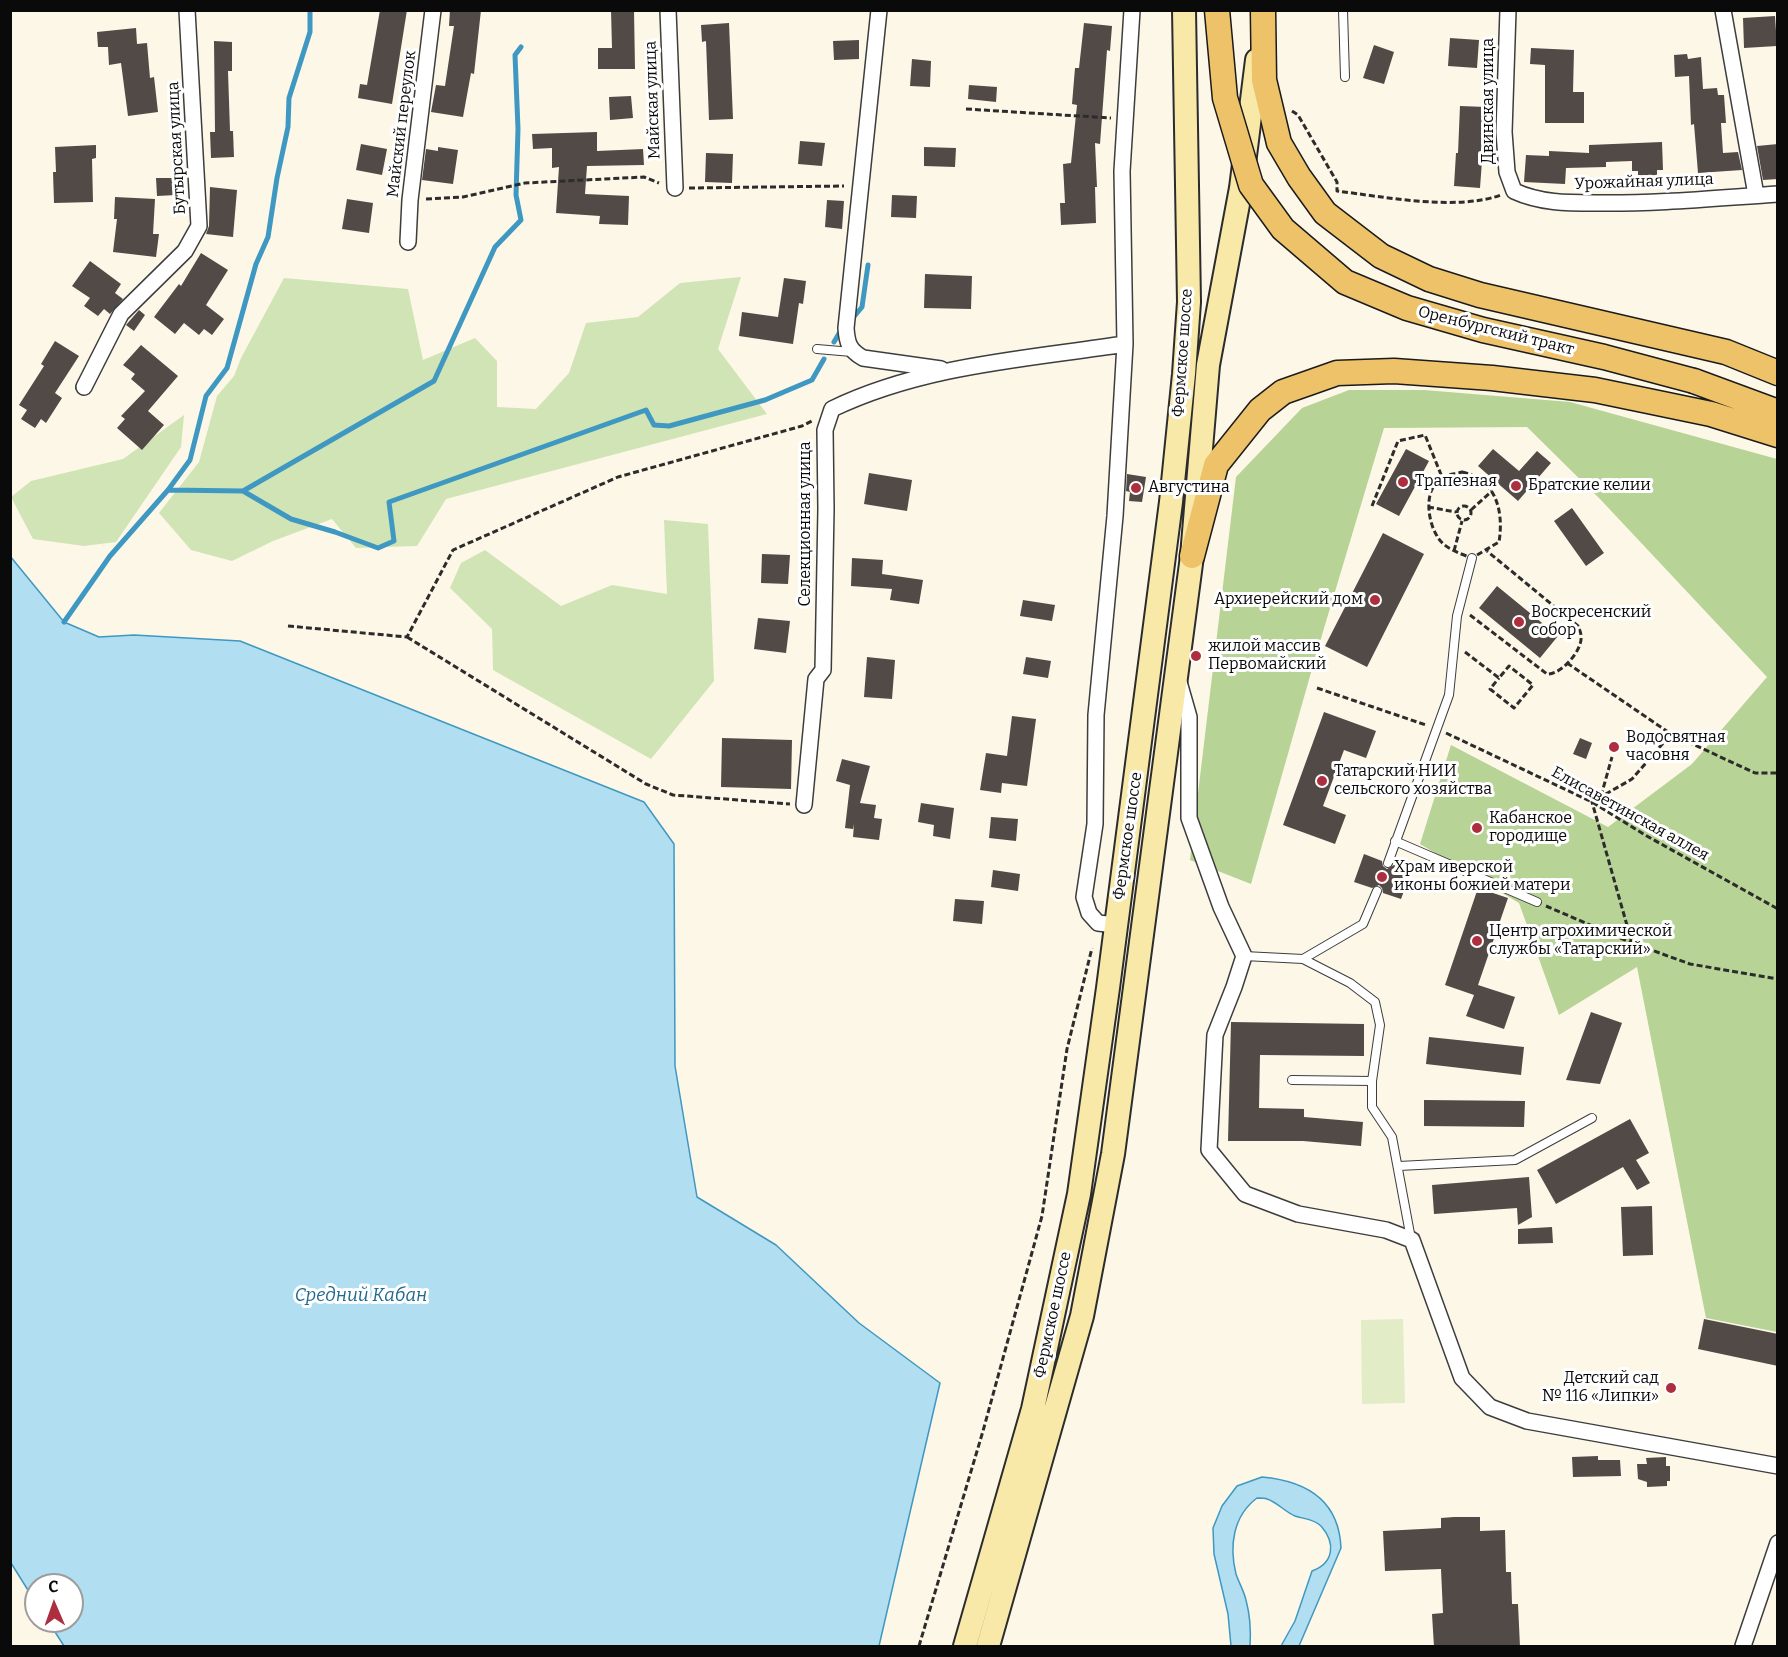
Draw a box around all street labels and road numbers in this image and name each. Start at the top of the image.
street label: Двинская улица [1479,38,1499,164]
street label: Майская улица [641,41,665,159]
street label: Майский переулок [383,49,421,199]
street label: Бутырская улица [164,81,190,215]
street label: Урожайная улица [1574,170,1714,194]
street label: Фермское шоссе [1169,288,1197,418]
street label: Оренбургский тракт [1416,302,1576,360]
street label: Селекционная улица [796,441,816,607]
street label: Елисаветинская аллея [1548,763,1712,865]
street label: Фермское шоссе [1110,771,1146,901]
street label: Фермское шоссе [1030,1250,1076,1380]

